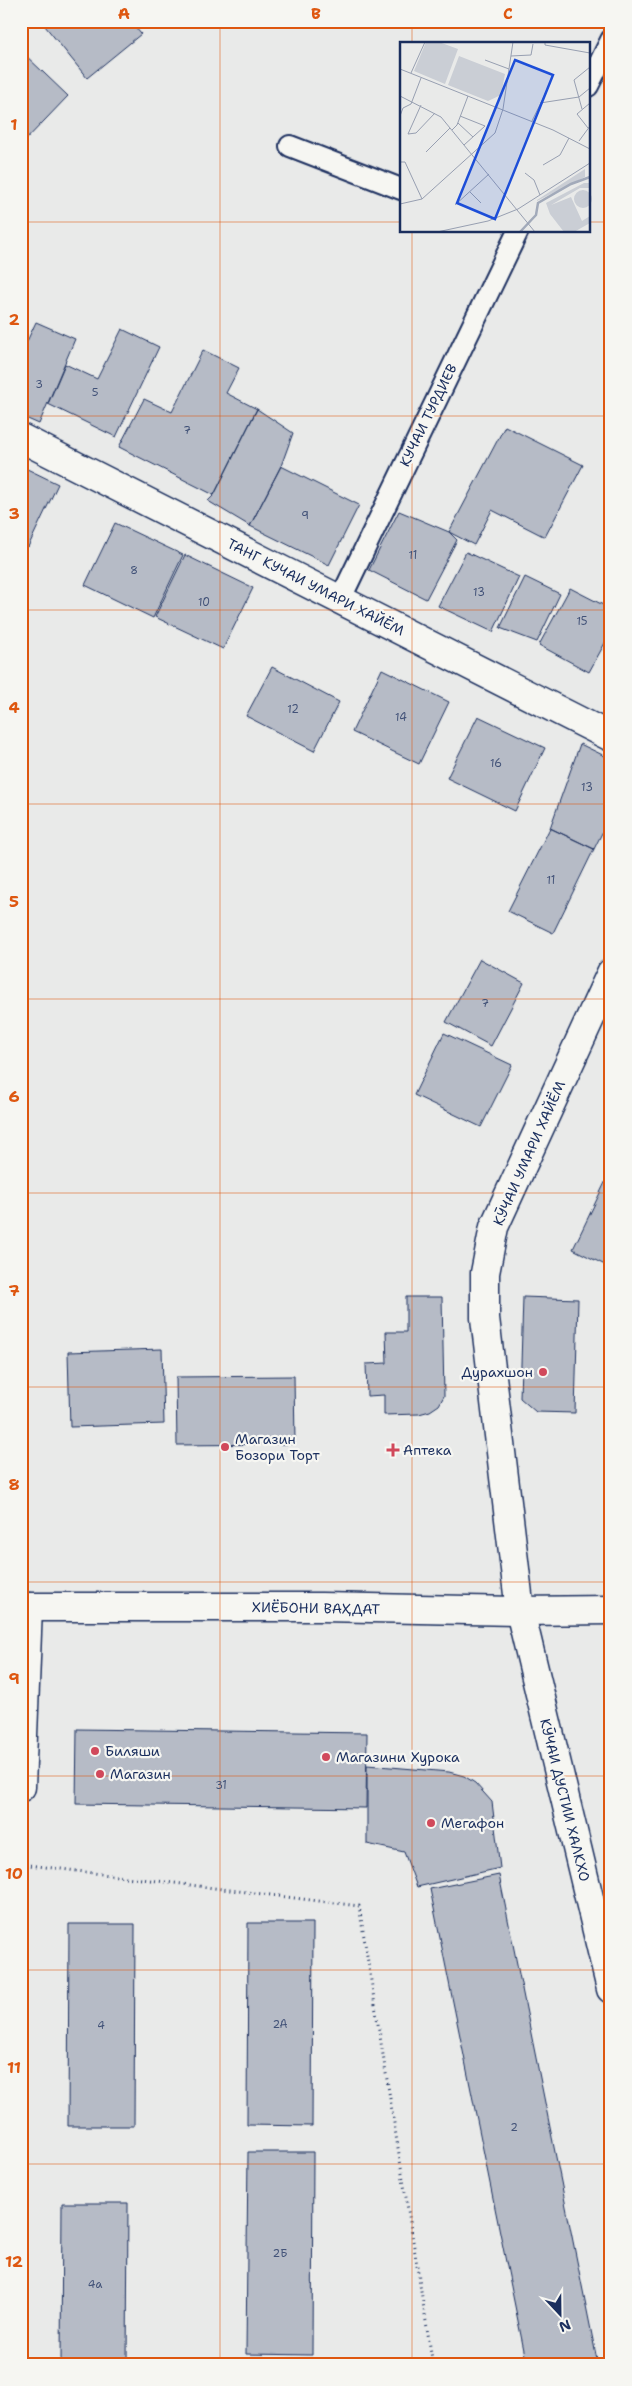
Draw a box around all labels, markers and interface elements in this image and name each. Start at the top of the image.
text: A [118,3,130,24]
text: B [311,3,321,24]
text: C [503,3,513,24]
inset map [400,42,590,232]
text: 1 [10,114,18,135]
text: 2 [8,309,20,330]
street label: КУЧАИ ТУРДИЕВ [395,361,461,469]
house number: 3 [35,377,43,392]
house number: 5 [92,385,99,400]
house number: 7 [183,423,191,438]
text: 3 [8,503,20,524]
house number: 9 [301,508,309,523]
street label: ТАНГ КУЧАИ УМАРИ ХАЙЁМ [224,534,408,640]
house number: 11 [409,548,417,563]
house number: 8 [130,563,138,578]
house number: 13 [473,585,485,600]
house number: 10 [198,595,210,610]
house number: 15 [576,614,588,629]
text: 4 [8,697,20,718]
house number: 12 [287,702,299,717]
house number: 14 [395,710,407,725]
house number: 16 [490,756,502,771]
house number: 13 [581,780,593,795]
house number: 11 [547,873,555,888]
text: 5 [9,891,19,912]
house number: 7 [481,996,489,1011]
street label: КӮЧАИ УМАРИ ХАЙЁМ [489,1077,569,1228]
text: 6 [8,1086,20,1107]
text: 7 [8,1280,20,1301]
place label: Дурахшон [461,1363,533,1381]
marker: Дурахшон [537,1366,549,1378]
place label: Магазин Бозори Торт [235,1430,320,1464]
marker: Магазин Бозори Торт [219,1441,231,1453]
place label: Аптека [403,1441,452,1459]
marker: Аптека [387,1444,399,1456]
text: 8 [8,1474,20,1495]
street label: ХИЁБОНИ ВАҲДАТ [252,1598,381,1618]
text: 9 [8,1668,20,1689]
street label: КӮЧАИ ДУСТИИ ХАЛКХО [536,1717,594,1883]
place label: Биляши [105,1742,160,1760]
marker: Биляши [89,1745,101,1757]
place label: Магазини Хурока [336,1748,460,1766]
marker: Магазини Хурока [320,1751,332,1763]
place label: Магазин [110,1765,171,1783]
marker: Магазин [94,1768,106,1780]
house number: 31 [215,1778,227,1793]
place label: Мегафон [441,1814,504,1832]
marker: Мегафон [425,1817,437,1829]
text: 10 [5,1863,23,1884]
house number: 2A [272,2017,288,2032]
house number: 4 [97,2018,105,2033]
text: 11 [7,2057,21,2078]
house number: 2 [510,2120,518,2135]
house number: 2Б [273,2246,287,2261]
text: 12 [5,2251,23,2272]
house number: 4а [88,2277,102,2292]
north arrow [534,2288,584,2338]
text: N [556,2316,573,2336]

